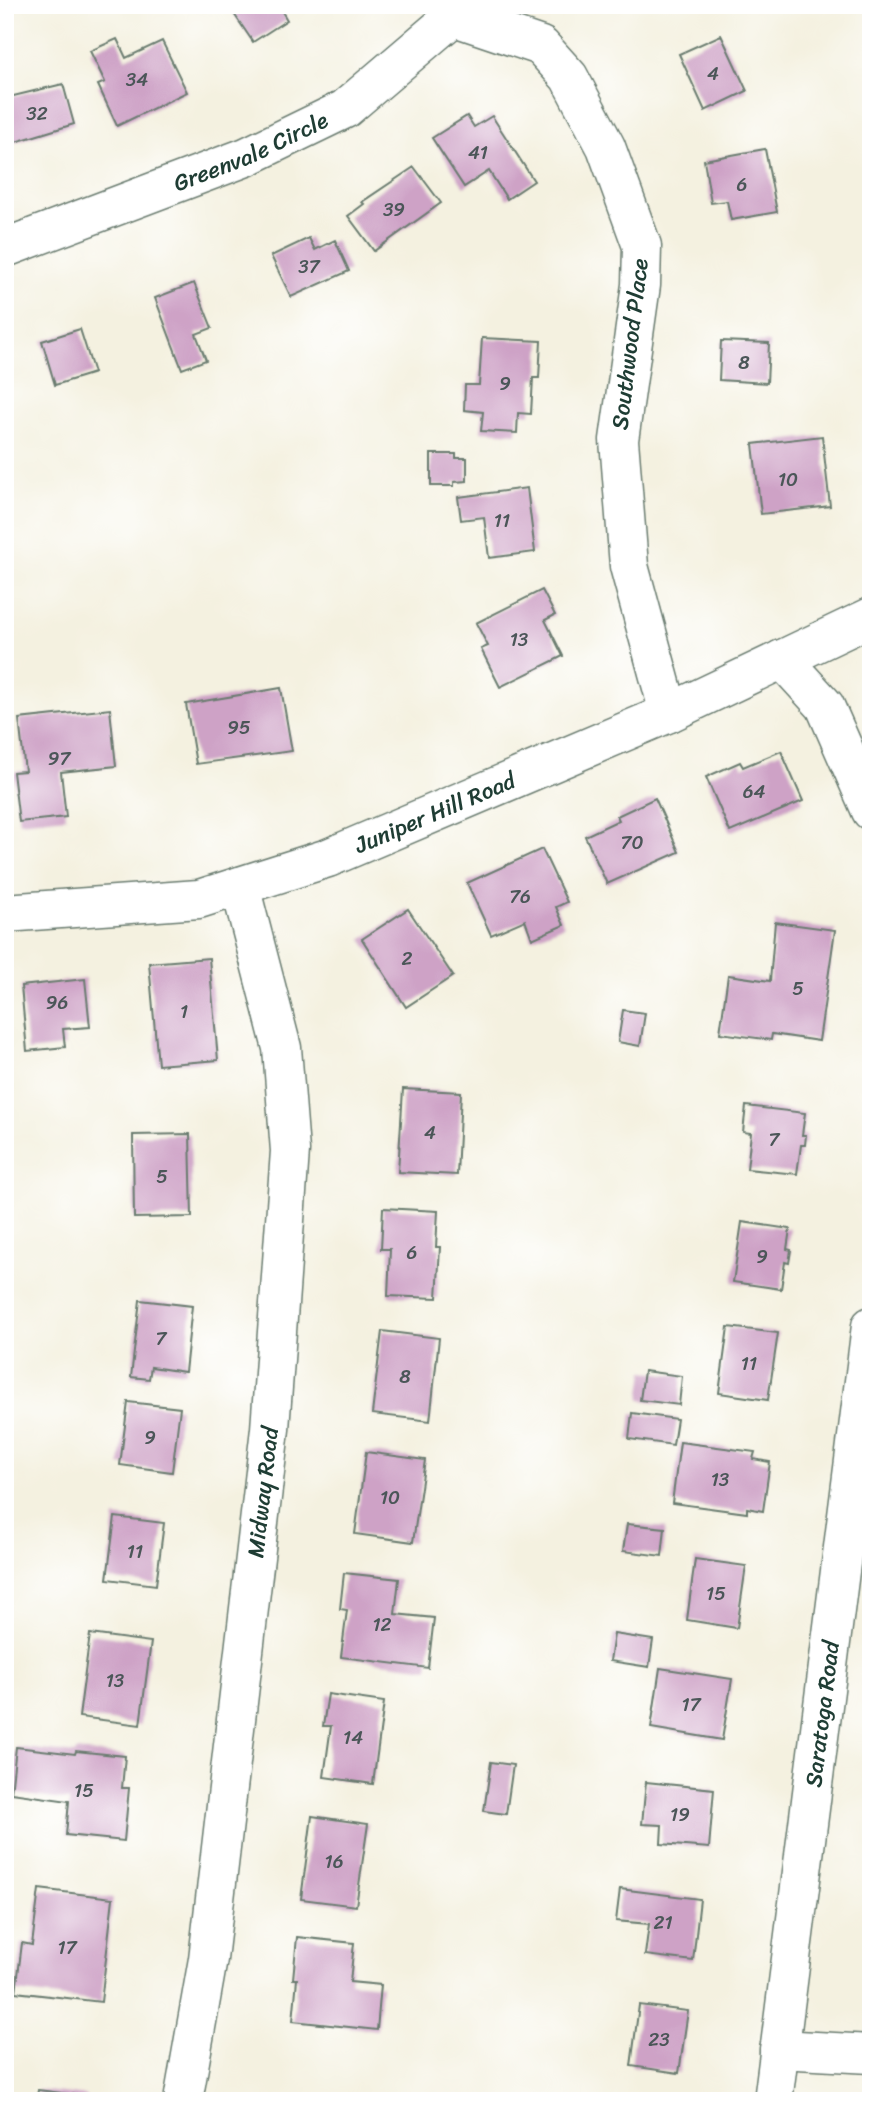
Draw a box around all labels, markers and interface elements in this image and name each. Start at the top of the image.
house number: 4 [707,57,719,90]
house number: 34 [126,63,148,96]
house number: 32 [26,97,48,130]
street label: Greenvale Circle [167,100,335,203]
house number: 41 [468,136,488,169]
house number: 6 [737,168,747,201]
house number: 39 [383,193,405,226]
house number: 37 [298,250,321,283]
street label: Southwood Place [599,256,661,432]
house number: 8 [738,346,750,379]
house number: 9 [499,367,511,400]
house number: 10 [778,463,798,496]
house number: 11 [494,504,510,537]
house number: 13 [510,623,529,656]
house number: 95 [227,711,251,744]
house number: 97 [48,742,71,775]
street label: Juniper Hill Road [347,759,524,865]
house number: 64 [743,775,765,808]
house number: 70 [621,826,643,859]
house number: 76 [509,880,531,913]
house number: 2 [402,942,413,975]
house number: 5 [792,972,804,1005]
house number: 96 [46,986,68,1019]
house number: 1 [180,995,188,1028]
house number: 4 [424,1116,436,1149]
house number: 7 [769,1123,781,1156]
house number: 5 [156,1160,168,1193]
house number: 6 [407,1236,417,1269]
house number: 9 [756,1240,768,1273]
house number: 7 [156,1322,168,1355]
house number: 11 [741,1347,757,1380]
house number: 8 [399,1360,411,1393]
house number: 9 [144,1421,156,1454]
street label: Midway Road [235,1423,291,1560]
house number: 13 [711,1463,730,1496]
house number: 10 [380,1481,400,1514]
house number: 11 [127,1535,143,1568]
house number: 15 [706,1577,726,1610]
house number: 12 [372,1608,392,1641]
street label: Saratoga Road [792,1637,852,1790]
house number: 13 [106,1664,125,1697]
house number: 17 [681,1688,702,1721]
house number: 14 [343,1721,363,1754]
house number: 15 [74,1774,94,1807]
house number: 19 [670,1798,690,1831]
house number: 16 [325,1845,343,1878]
house number: 21 [653,1906,673,1939]
house number: 17 [57,1931,78,1964]
house number: 23 [648,2023,670,2056]

